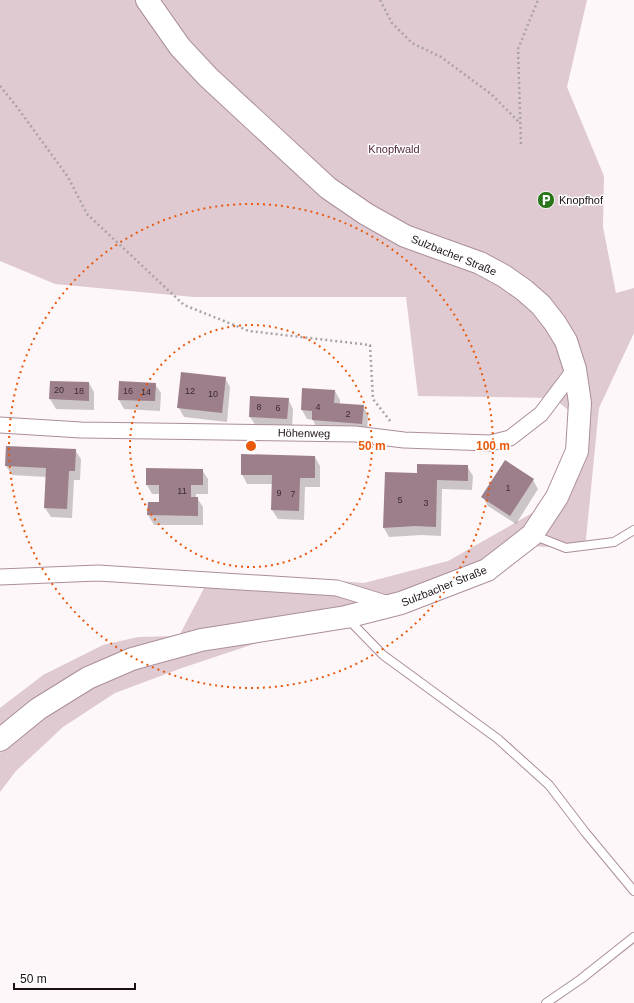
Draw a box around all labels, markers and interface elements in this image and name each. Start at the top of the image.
park label: Knopfwald [368,143,420,155]
parking icon: Knopfhof [536,190,556,210]
place label: Knopfhof [559,194,604,206]
street label: Sulzbacher Straße [410,232,498,278]
house number: 20 [54,385,64,395]
house number: 18 [74,386,84,396]
house number: 16 [123,386,133,396]
house number: 12 [185,386,195,396]
house number: 14 [141,387,151,397]
house number: 10 [208,389,218,399]
house number: 8 [256,402,262,412]
house number: 4 [315,402,321,412]
house number: 6 [275,403,281,413]
house number: 2 [345,409,351,419]
street label: Höhenweg [278,427,330,439]
centre of rings [244,439,258,453]
text: 50 m [358,439,386,453]
text: 100 m [476,439,510,453]
house number: 1 [505,483,511,493]
house number: 11 [177,486,187,496]
house number: 9 [276,488,282,498]
house number: 7 [290,489,296,499]
house number: 5 [397,495,403,505]
house number: 3 [423,498,429,508]
street label: Sulzbacher Straße [400,563,488,609]
scale bar [14,965,135,991]
text: 50 m [20,972,47,986]

